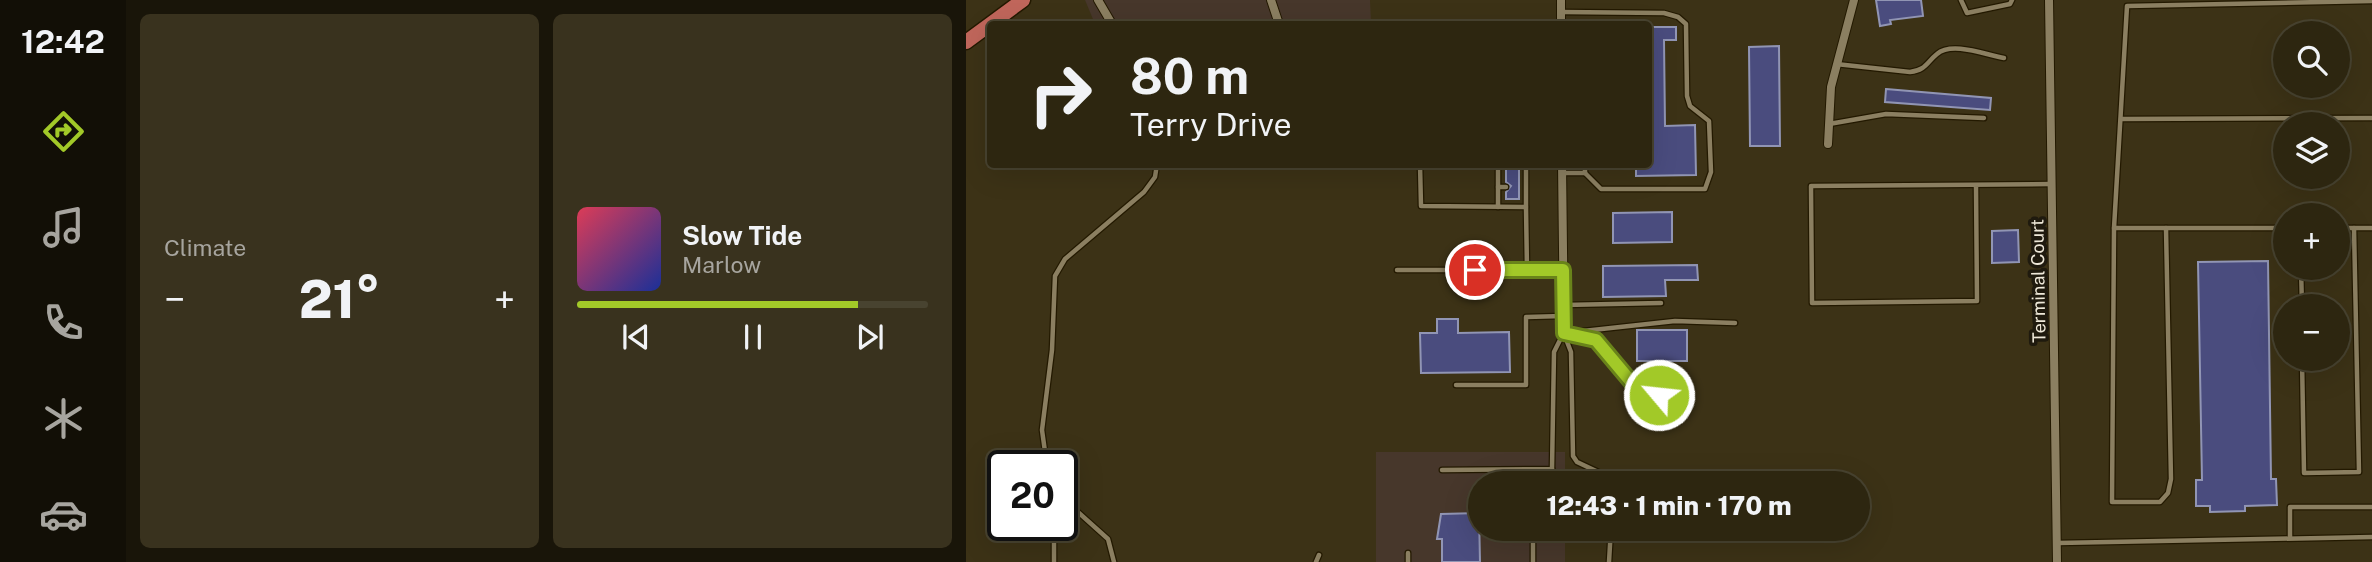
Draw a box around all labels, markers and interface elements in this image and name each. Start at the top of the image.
map controls [2273,21,2350,371]
button: search [2273,21,2350,98]
text: 12:42 [21,23,105,60]
text: 80 m [1130,47,1249,105]
icon: right [1015,49,1106,140]
text: Terry Drive [1130,106,1292,143]
icon: directions [39,107,88,156]
button: layers [2273,112,2350,189]
icon: music [39,203,88,252]
button: + [2273,203,2350,280]
street label: Terminal Court [2026,219,2050,343]
text: Slow Tide [682,220,802,251]
text: Climate [164,234,246,261]
pin [1445,240,1505,300]
text: Marlow [682,251,761,278]
icon: arrive [1456,251,1494,289]
text: 21° [299,269,380,330]
text: − [164,277,185,322]
text: + [494,277,515,322]
button: − [2273,294,2350,371]
icon: phone [39,298,88,347]
icon: previous [617,318,655,356]
icon: pause [734,318,772,356]
icon: next [851,318,889,356]
position arrow [1622,358,1696,432]
icon: climate [39,394,88,443]
speed limit sign: 20 [987,450,1078,541]
icon: car [39,490,88,539]
text: 12:43 · 1 min · 170 m [1546,490,1792,521]

